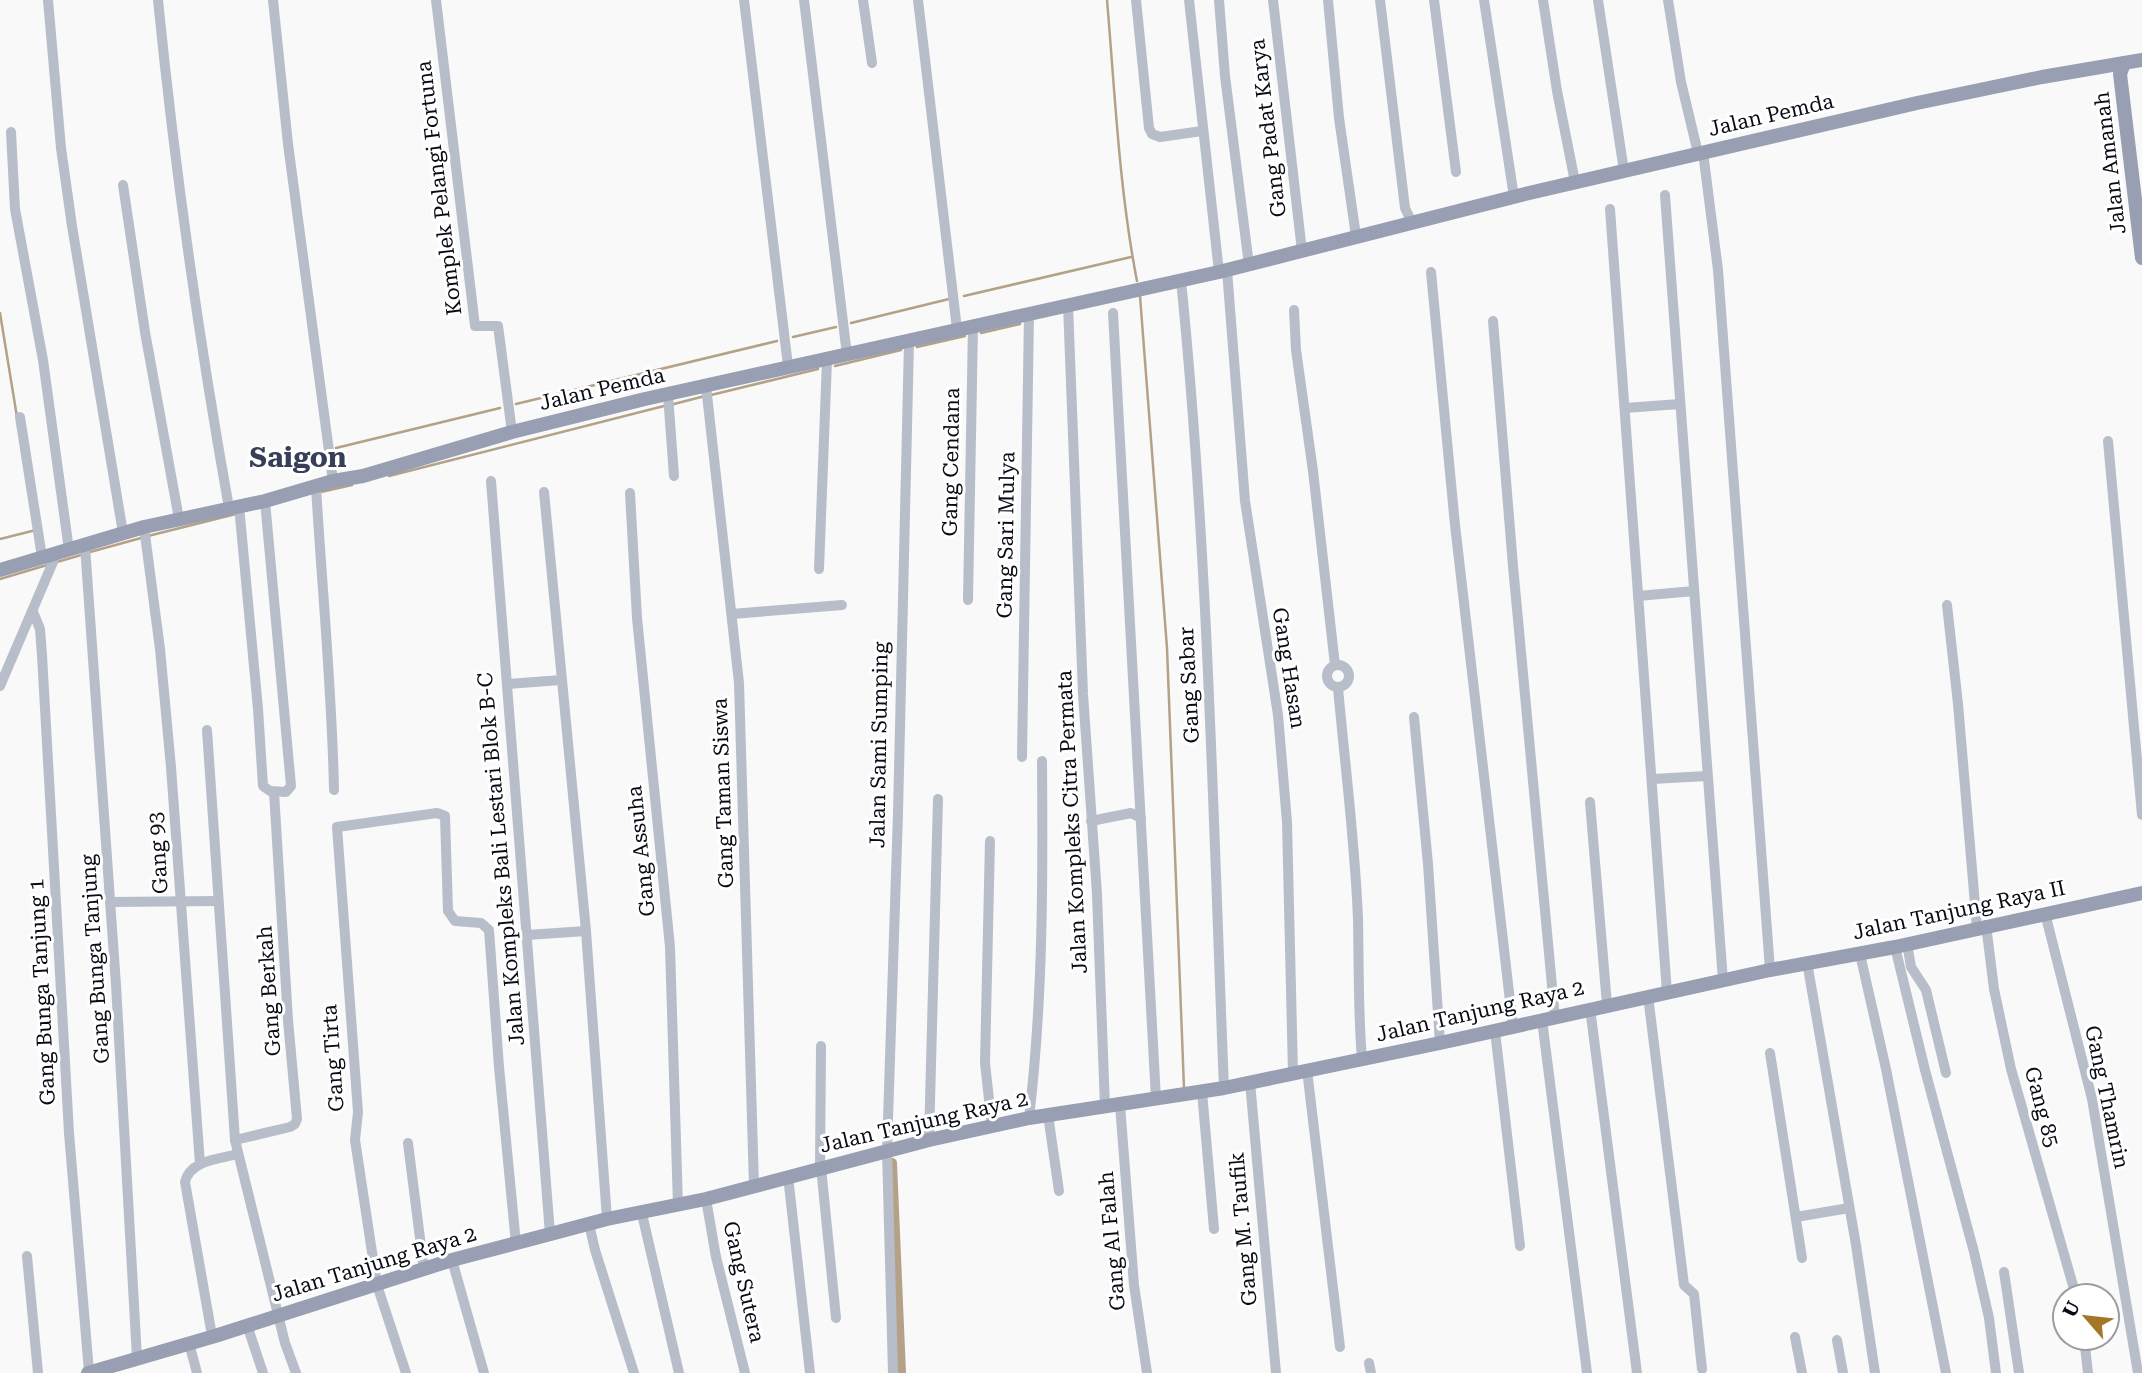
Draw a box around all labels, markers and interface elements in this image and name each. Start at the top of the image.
street label: Gang Padat Karya [1245,37,1291,219]
street label: Komplek Pelangi Fortuna [411,59,467,317]
street label: Jalan Pemda [1706,89,1837,141]
street label: Jalan Amanah [2089,90,2131,236]
street label: Jalan Pemda [537,363,668,415]
street label: Gang Cendana [938,387,964,537]
district label: Saigon [249,441,347,474]
street label: Gang Sari Mulya [993,451,1019,619]
street label: Gang Hasan [1268,606,1310,731]
street label: Gang Sabar [1174,626,1204,744]
street label: Jalan Sami Sumping [865,642,893,848]
street label: Jalan Kompleks Citra Permata [1052,669,1092,974]
street label: Jalan Kompleks Bali Lestari Blok B-C [473,671,529,1047]
street label: Gang Taman Siswa [708,697,738,889]
street label: Gang Assuha [622,784,660,918]
street label: Gang 93 [143,811,173,895]
street label: Gang Bunga Tanjung [76,853,114,1065]
street label: Jalan Tanjung Raya II [1850,876,2068,944]
street label: Gang Bunga Tanjung 1 [24,878,60,1106]
street label: Gang Berkah [252,925,286,1057]
street label: Jalan Tanjung Raya 2 [1374,975,1586,1047]
street label: Gang Tirta [317,1003,349,1113]
street label: Gang Thamrin [2080,1023,2134,1171]
street label: Gang 85 [2020,1064,2064,1150]
street label: Jalan Tanjung Raya 2 [818,1086,1030,1158]
street label: Gang M. Taufik [1224,1151,1262,1307]
street label: Gang Al Falah [1094,1170,1130,1312]
street label: Gang Sutera [718,1219,770,1346]
street label: Jalan Tanjung Raya 2 [269,1221,479,1307]
north arrow [2051,1282,2121,1352]
text: U [2058,1297,2085,1321]

